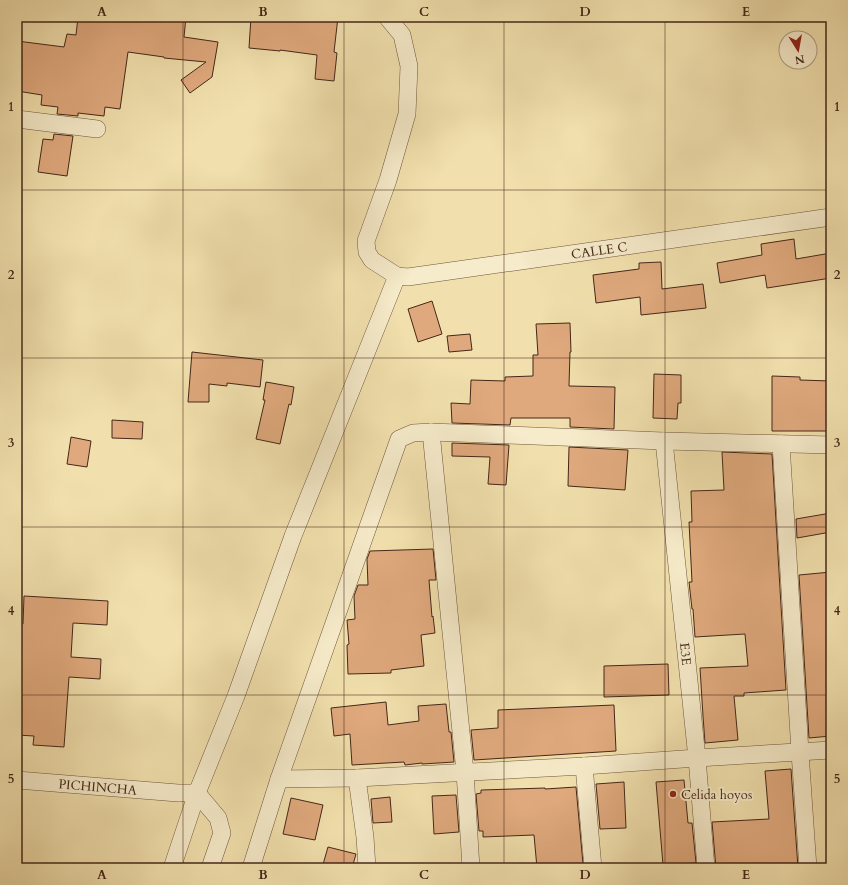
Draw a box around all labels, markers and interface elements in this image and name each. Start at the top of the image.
text: A [97,3,107,21]
text: B [258,3,268,21]
text: C [419,3,429,21]
text: D [579,3,591,21]
text: E [742,3,750,21]
north arrow [778,30,818,70]
text: N [793,51,806,68]
text: 1 [8,98,14,116]
text: 1 [834,98,840,116]
street label: CALLE C [570,238,628,264]
text: 2 [8,266,15,284]
text: 2 [834,266,841,284]
text: 3 [8,434,15,452]
text: 3 [834,434,841,452]
text: 4 [8,602,15,620]
text: 4 [834,602,841,620]
street label: E3E [675,642,695,666]
text: 5 [8,770,14,788]
text: 5 [834,770,840,788]
street label: PICHINCHA [58,775,138,800]
place label: Celida hoyos [681,786,752,804]
marker: Celida hoyos [668,789,678,799]
text: A [97,866,107,884]
text: B [258,866,268,884]
text: C [419,866,429,884]
text: D [579,866,591,884]
text: E [742,866,750,884]

